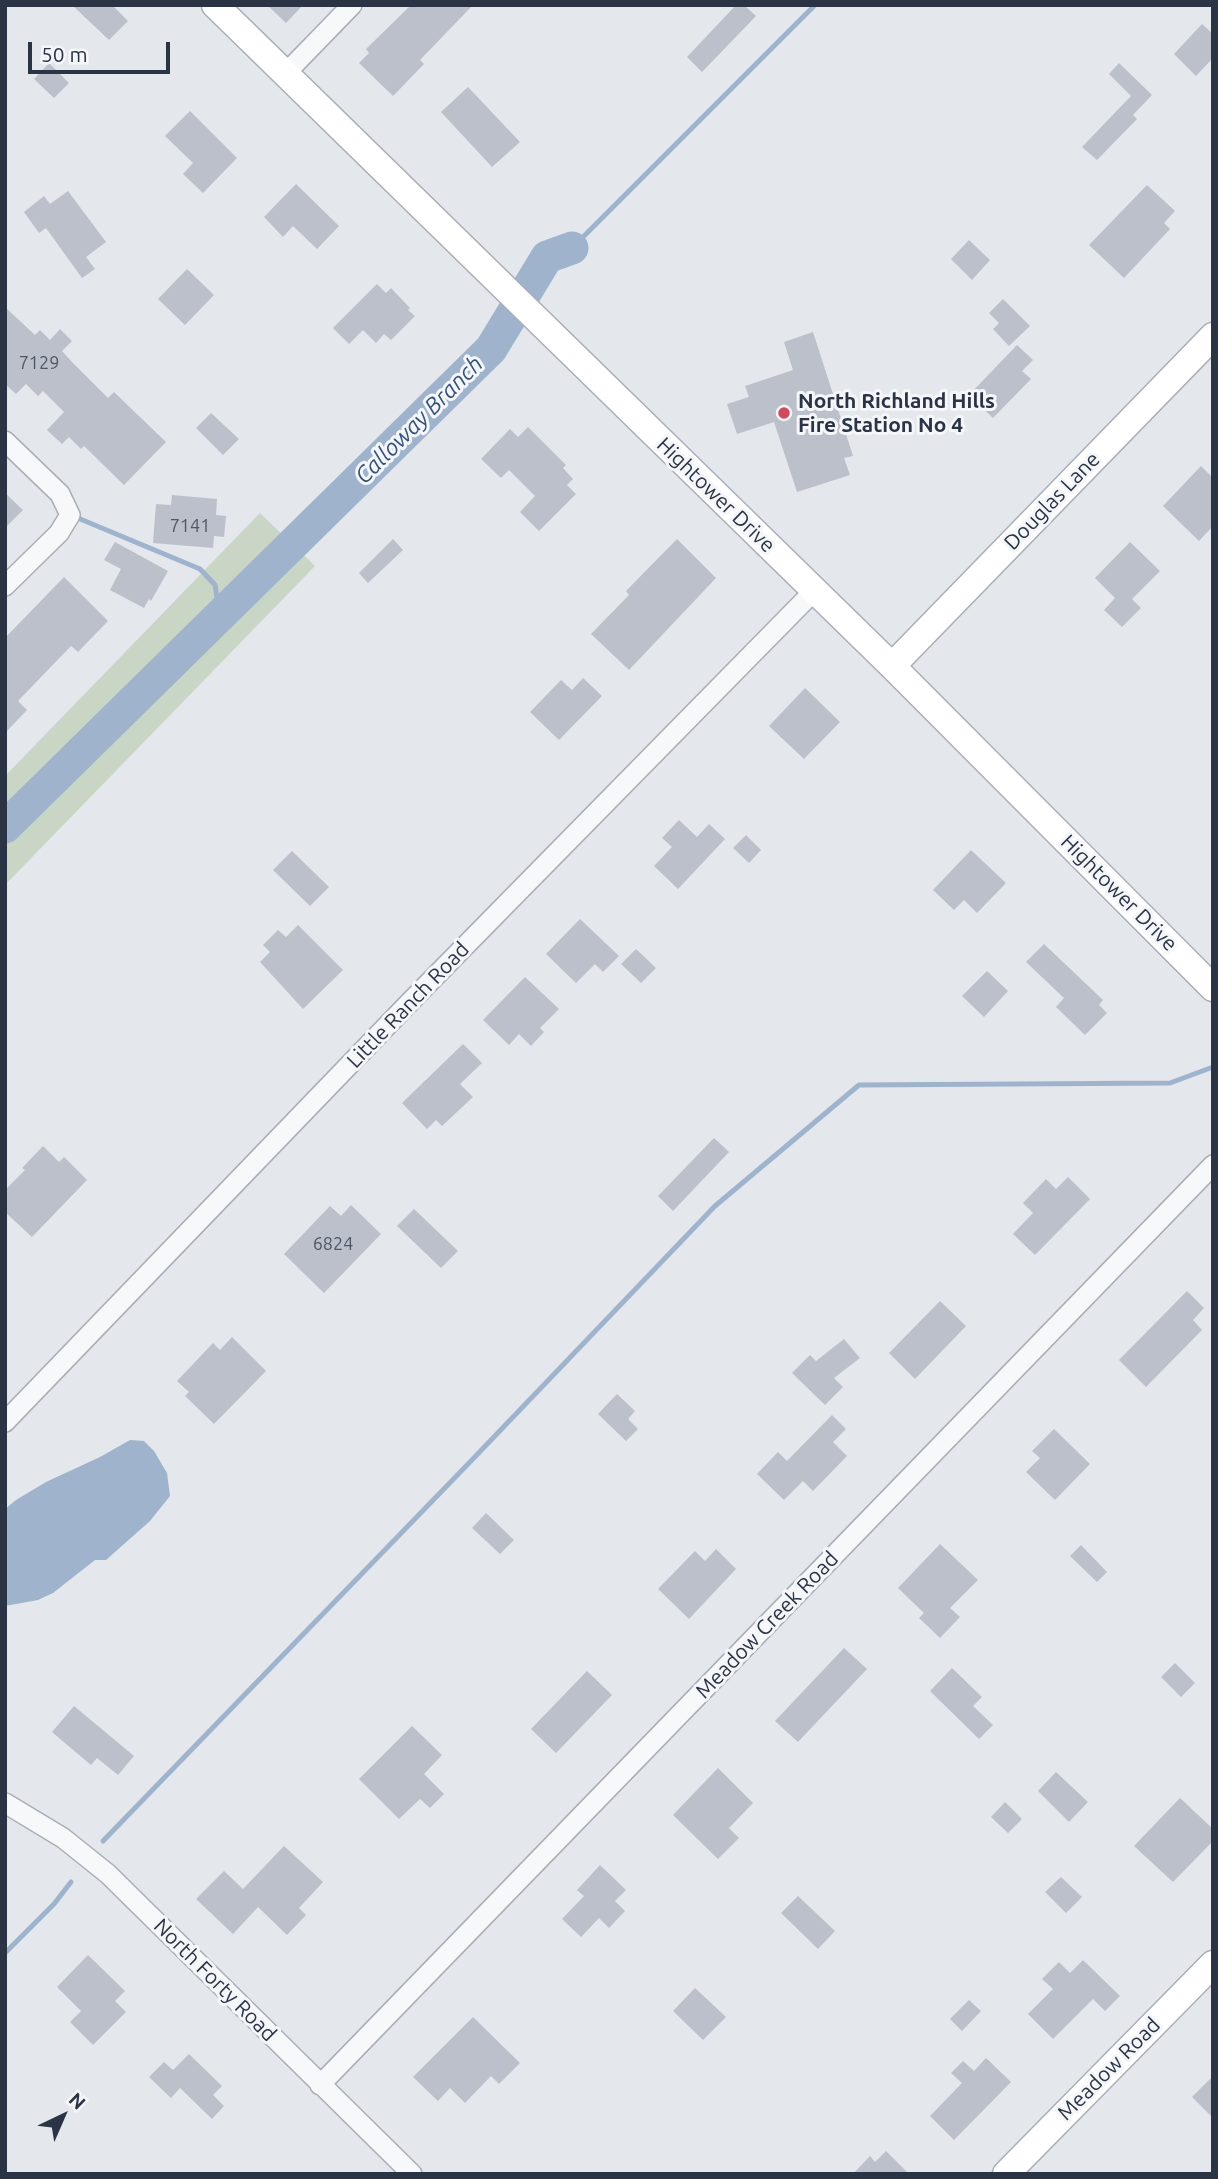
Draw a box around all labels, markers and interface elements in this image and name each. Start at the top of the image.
scale bar [32,28,173,72]
text: 50 m [41,42,88,66]
water label: Calloway Branch [349,350,489,490]
house number: 7129 [19,352,59,374]
place label: North Richland Hills Fire Station No 4 [798,388,995,438]
marker: North Richland Hills Fire Station No 4 [776,405,792,421]
street label: Hightower Drive [652,432,780,558]
street label: Douglas Lane [999,447,1105,555]
house number: 7141 [170,515,210,537]
street label: Hightower Drive [1055,829,1183,957]
street label: Little Ranch Road [342,937,474,1073]
house number: 6824 [313,1233,353,1255]
street label: Meadow Creek Road [691,1546,843,1704]
street label: North Forty Road [148,1913,282,2047]
street label: Meadow Road [1052,2012,1166,2126]
north arrow [28,2081,98,2151]
text: N [65,2088,90,2114]

